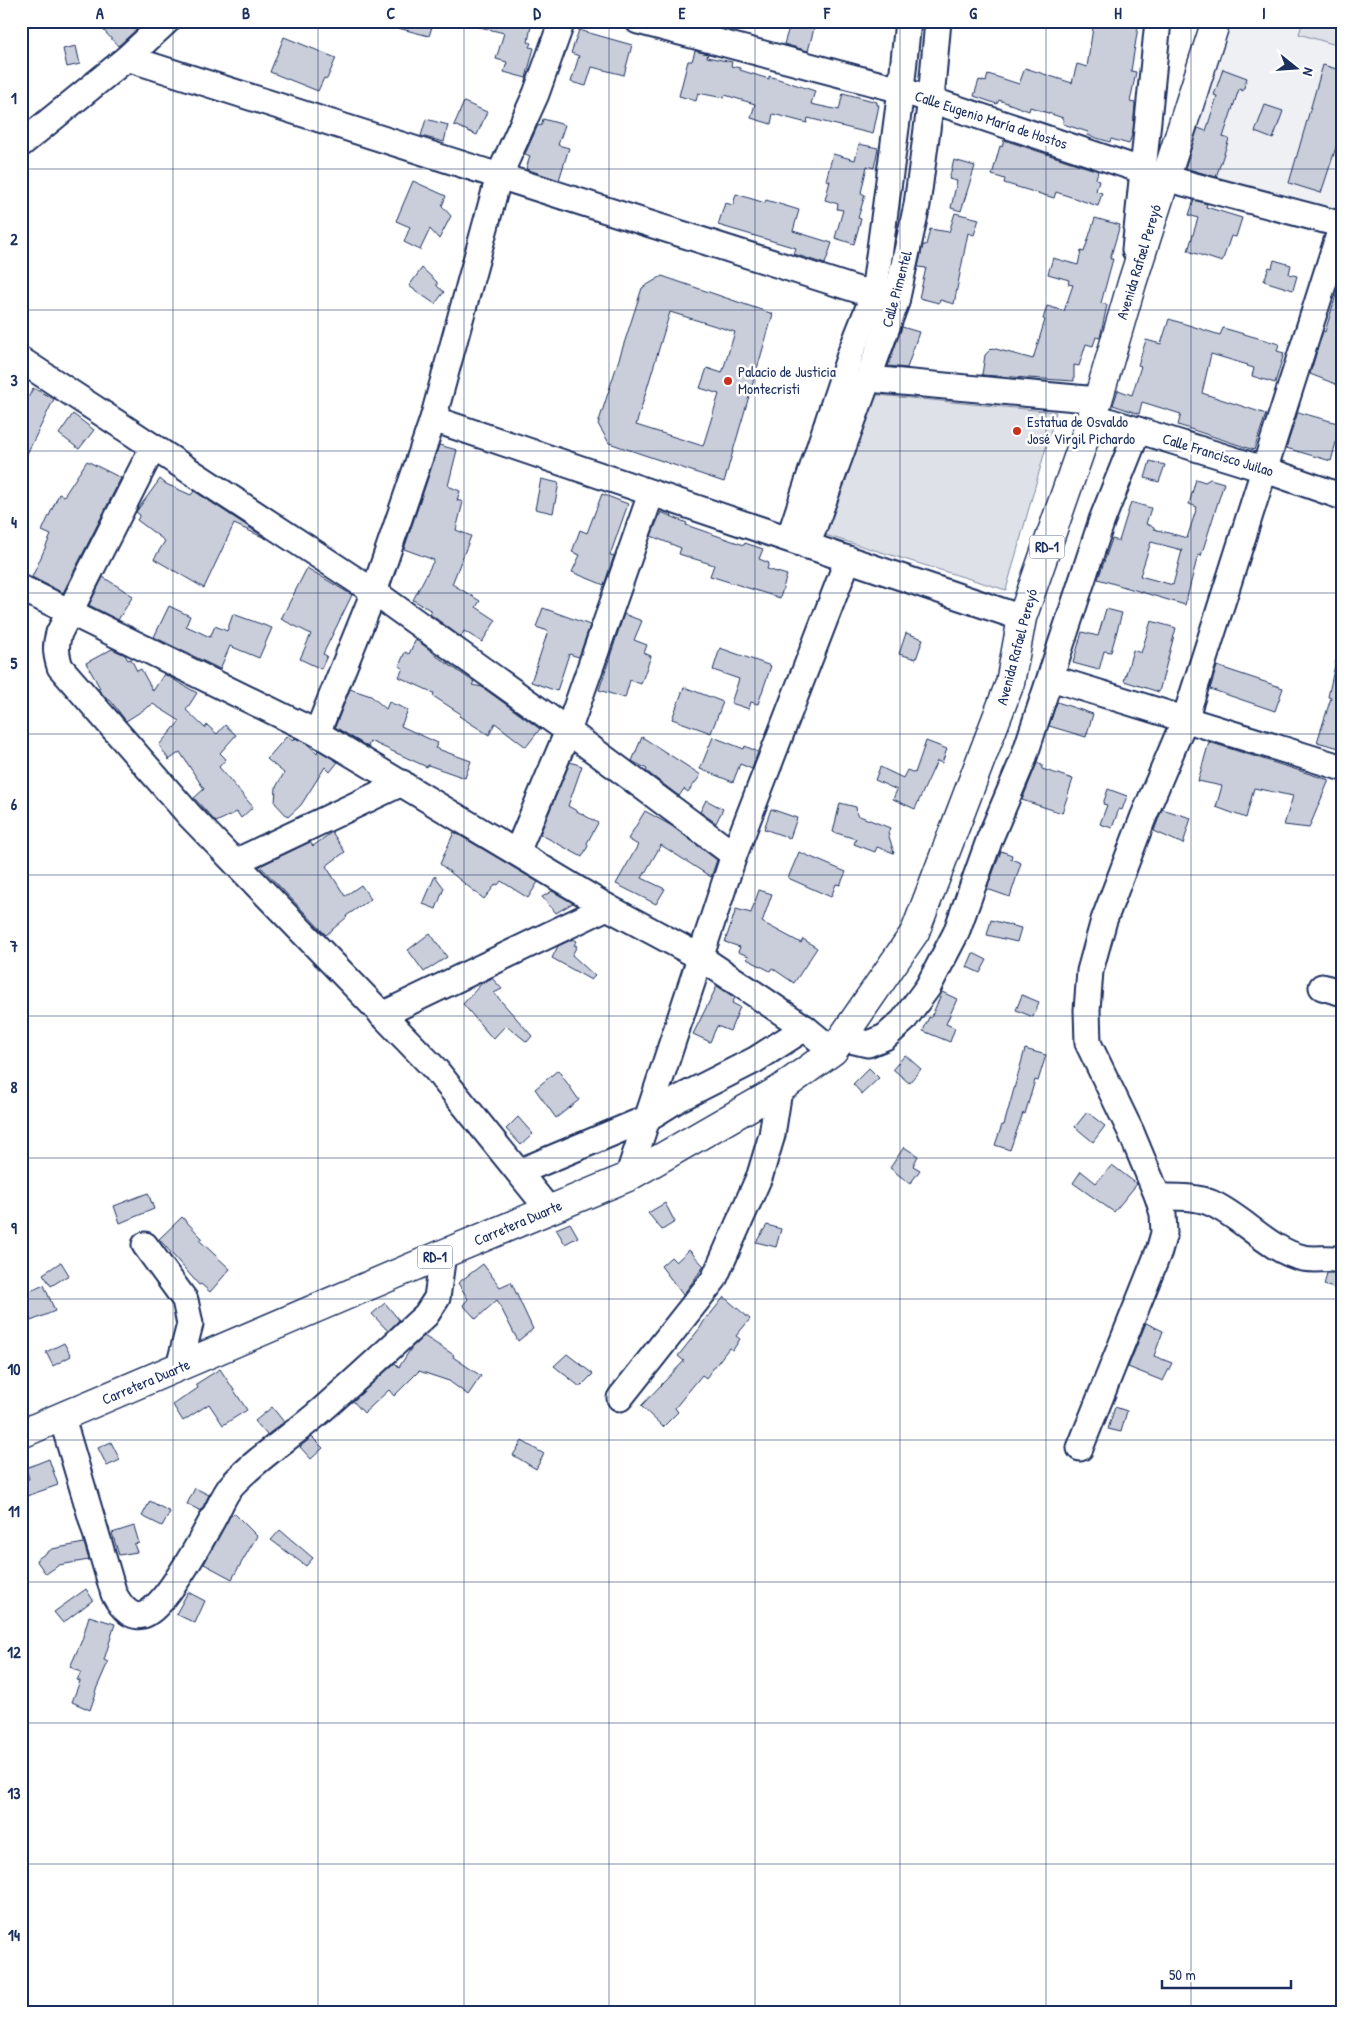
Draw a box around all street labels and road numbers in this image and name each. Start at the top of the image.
street label: Calle Eugenio María de Hostos [912,85,1070,154]
street label: Avenida Rafael Pereyó [1111,202,1166,322]
street label: Calle Pimentel [876,248,917,330]
street label: Calle Francisco Juilao [1160,428,1276,481]
road number: RD-1 [1030,536,1064,558]
street label: Avenida Rafael Pereyó [991,587,1042,707]
street label: Carretera Duarte [471,1195,565,1251]
road number: RD-1 [418,1246,452,1268]
street label: Carretera Duarte [99,1354,193,1410]

